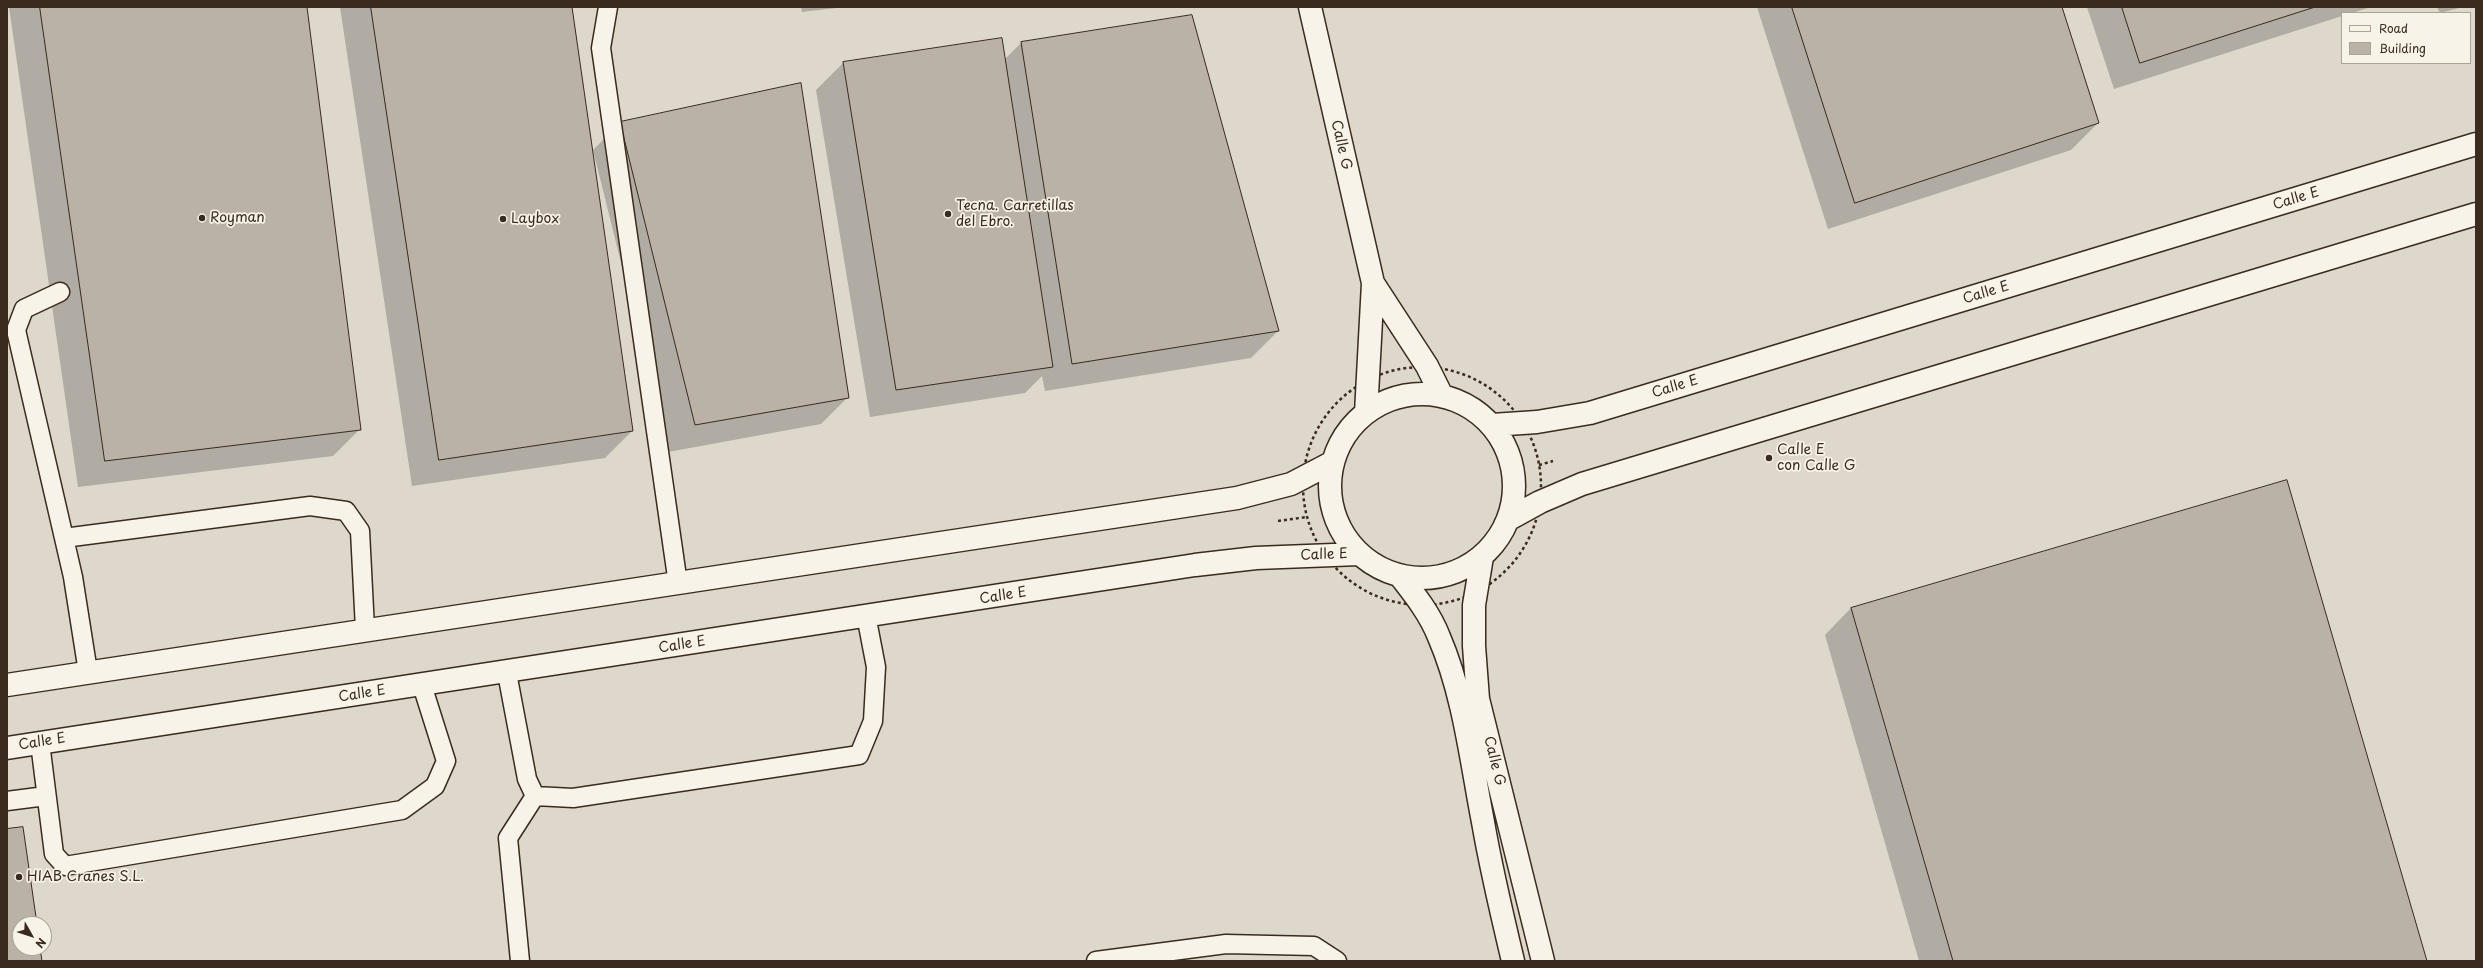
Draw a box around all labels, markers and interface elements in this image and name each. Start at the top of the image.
legend [2341,12,2471,64]
text: Road [2379,19,2408,37]
text: Building [2379,39,2426,57]
street label: Calle G [1327,119,1355,171]
street label: Calle E [2271,184,2321,214]
place label: Tecna. Carretillas del Ebro. [956,198,1074,230]
marker: Tecna. Carretillas del Ebro. [943,209,953,219]
place label: Royman [210,210,265,226]
place label: Laybox [511,211,559,227]
marker: Royman [197,213,207,223]
marker: Laybox [498,214,508,224]
street label: Calle E [1961,278,2011,308]
street label: Calle E [1650,372,1700,402]
place label: Calle E con Calle G [1777,442,1855,474]
marker: Calle E con Calle G [1764,453,1774,463]
street label: Calle E [1300,546,1348,564]
street label: Calle E [978,584,1028,608]
street label: Calle E [657,633,707,657]
street label: Calle E [337,682,387,706]
street label: Calle E [17,730,67,754]
street label: Calle G [1480,735,1508,787]
place label: HIAB Cranes S.L. [27,869,144,885]
marker: HIAB Cranes S.L. [14,872,24,882]
north arrow [12,916,52,956]
text: N [32,935,50,952]

